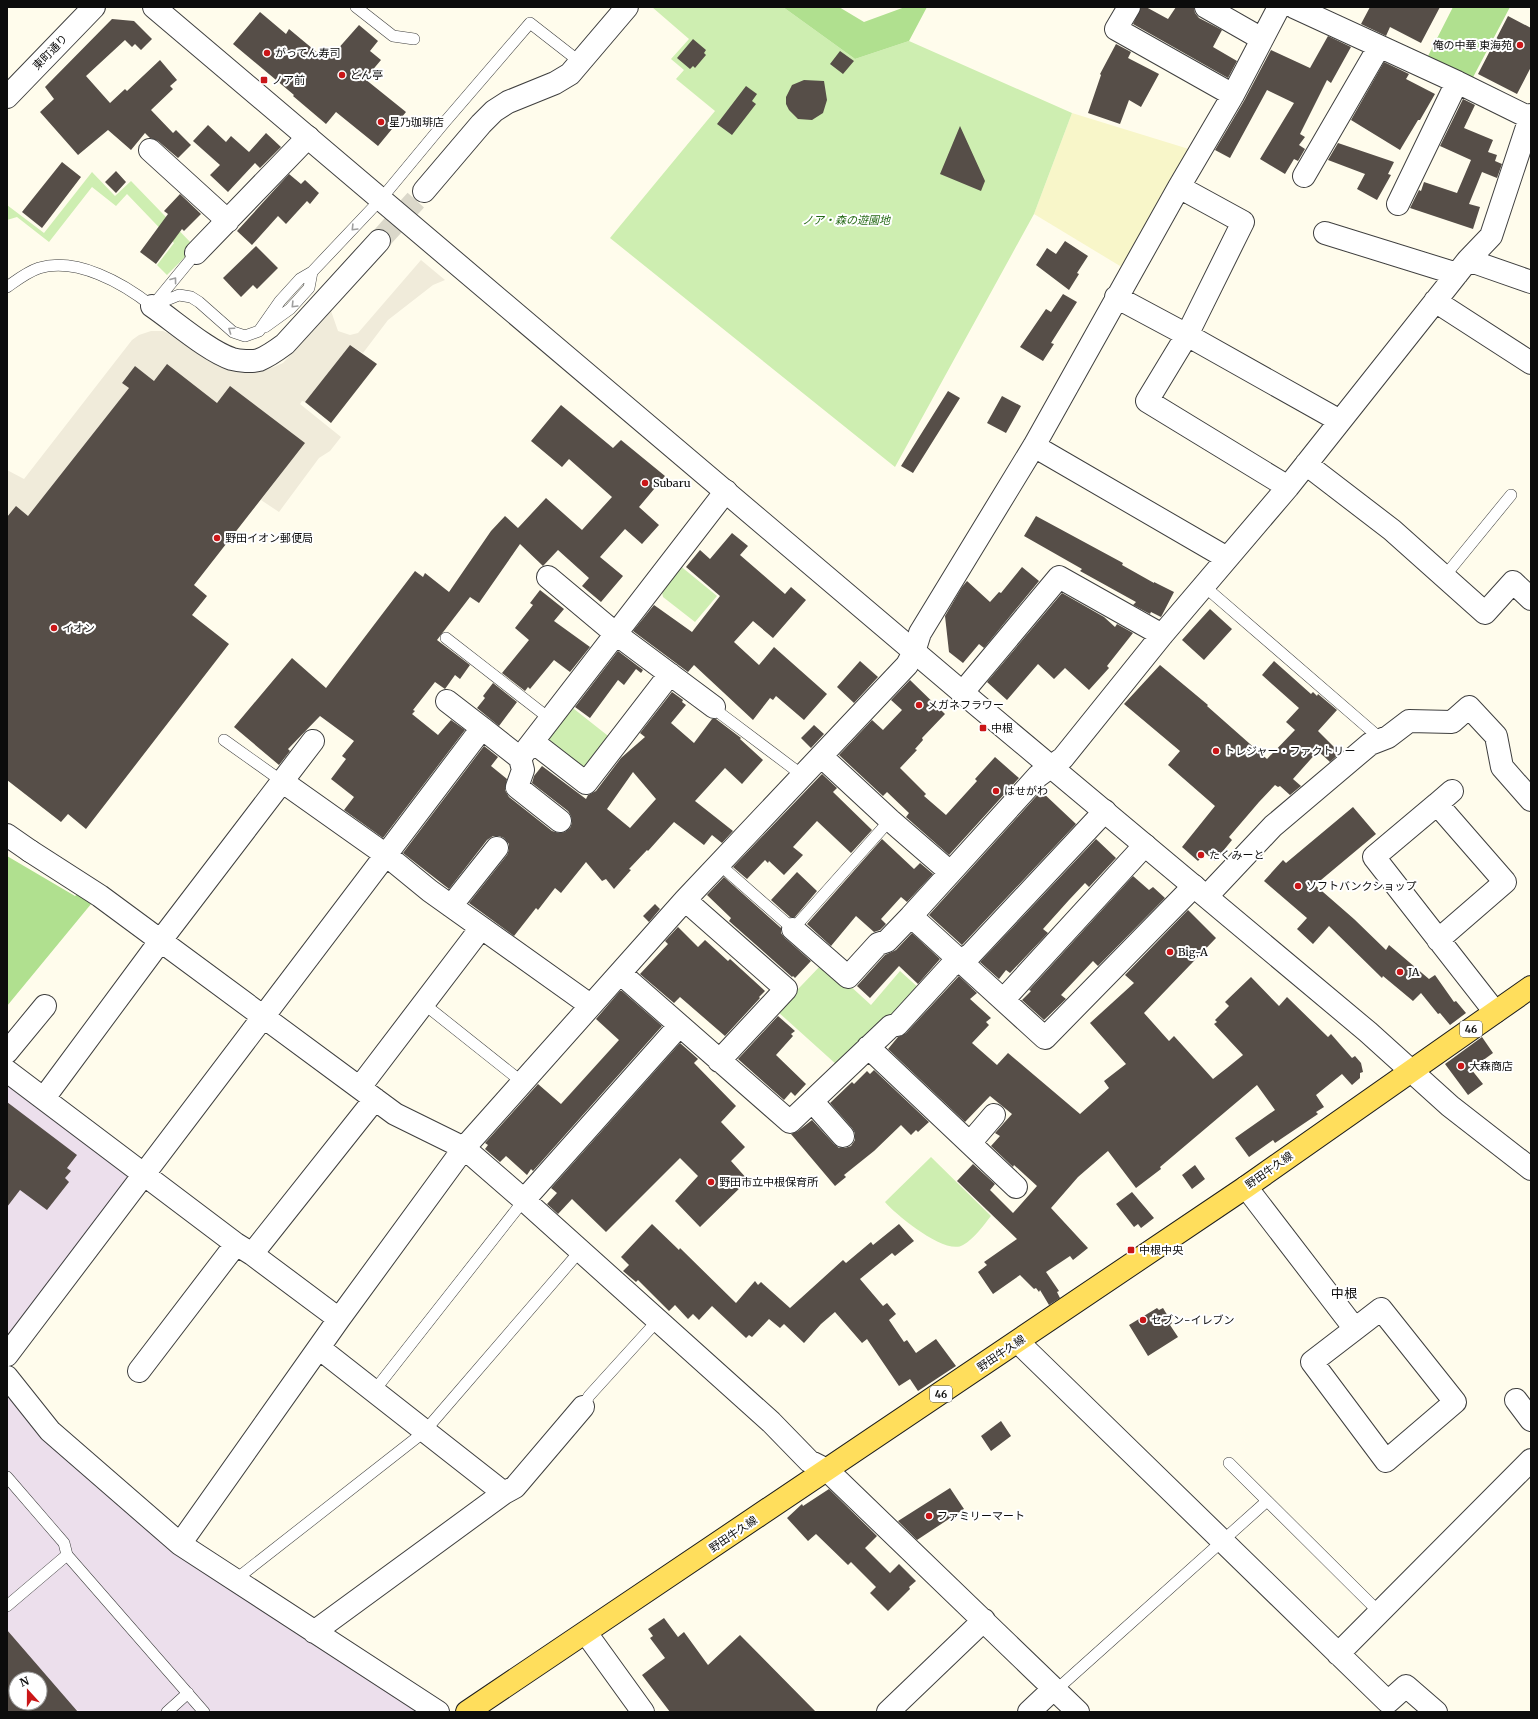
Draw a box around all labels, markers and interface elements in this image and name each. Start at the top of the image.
street label: 東町通り [30,31,70,73]
place label: 俺の中華 東海苑 [1432,38,1512,52]
marker: 俺の中華 東海苑 [1515,40,1525,50]
place label: がってん寿司 [275,46,340,60]
marker: がってん寿司 [262,48,272,58]
place label: どん亭 [350,68,383,82]
marker: どん亭 [337,70,347,80]
place label: ノア前 [272,73,305,87]
marker: ノア前 [259,75,269,85]
place label: 星乃珈琲店 [389,115,444,129]
marker: 星乃珈琲店 [376,117,386,127]
park label: ノア・森の遊園地 [802,213,891,227]
one-way arrow [352,223,359,230]
one-way arrow [170,277,177,284]
one-way arrow [291,300,299,308]
one-way arrow [228,327,235,334]
place label: Subaru [653,476,691,490]
marker: Subaru [640,478,650,488]
place label: 野田イオン郵便局 [225,531,313,545]
marker: 野田イオン郵便局 [212,533,222,543]
place label: イオン [62,621,95,635]
marker: イオン [49,623,59,633]
place label: メガネフラワー [927,698,1004,712]
marker: メガネフラワー [914,700,924,710]
place label: 中根 [991,721,1013,735]
marker: 中根 [978,723,988,733]
place label: トレジャー・ファクトリー [1224,744,1355,758]
marker: トレジャー・ファクトリー [1211,746,1221,756]
place label: はせがわ [1004,784,1048,798]
marker: はせがわ [991,786,1001,796]
place label: たくみーと [1209,848,1264,862]
marker: たくみーと [1196,850,1206,860]
place label: ソフトバンクショップ [1306,879,1417,893]
marker: ソフトバンクショップ [1293,881,1303,891]
place label: Big-A [1178,945,1208,959]
marker: Big-A [1165,947,1175,957]
place label: JA [1407,965,1420,979]
marker: JA [1395,967,1405,977]
road number: 46 [1460,1021,1482,1037]
place label: 大森商店 [1469,1059,1513,1073]
marker: 大森商店 [1456,1061,1466,1071]
street label: 野田牛久線 [1242,1148,1296,1192]
place label: 野田市立中根保育所 [719,1175,819,1189]
marker: 野田市立中根保育所 [706,1177,716,1187]
place label: 中根中央 [1139,1243,1184,1257]
marker: 中根中央 [1126,1245,1136,1255]
district label: 中根 [1331,1285,1357,1302]
place label: セブン-イレブン [1151,1313,1234,1327]
marker: セブン-イレブン [1138,1315,1148,1325]
street label: 野田牛久線 [974,1332,1028,1374]
road number: 46 [930,1386,952,1402]
place label: ファミリーマート [937,1509,1025,1523]
marker: ファミリーマート [924,1511,934,1521]
street label: 野田牛久線 [706,1513,760,1555]
north arrow [8,1671,48,1711]
text: N [18,1673,31,1690]

